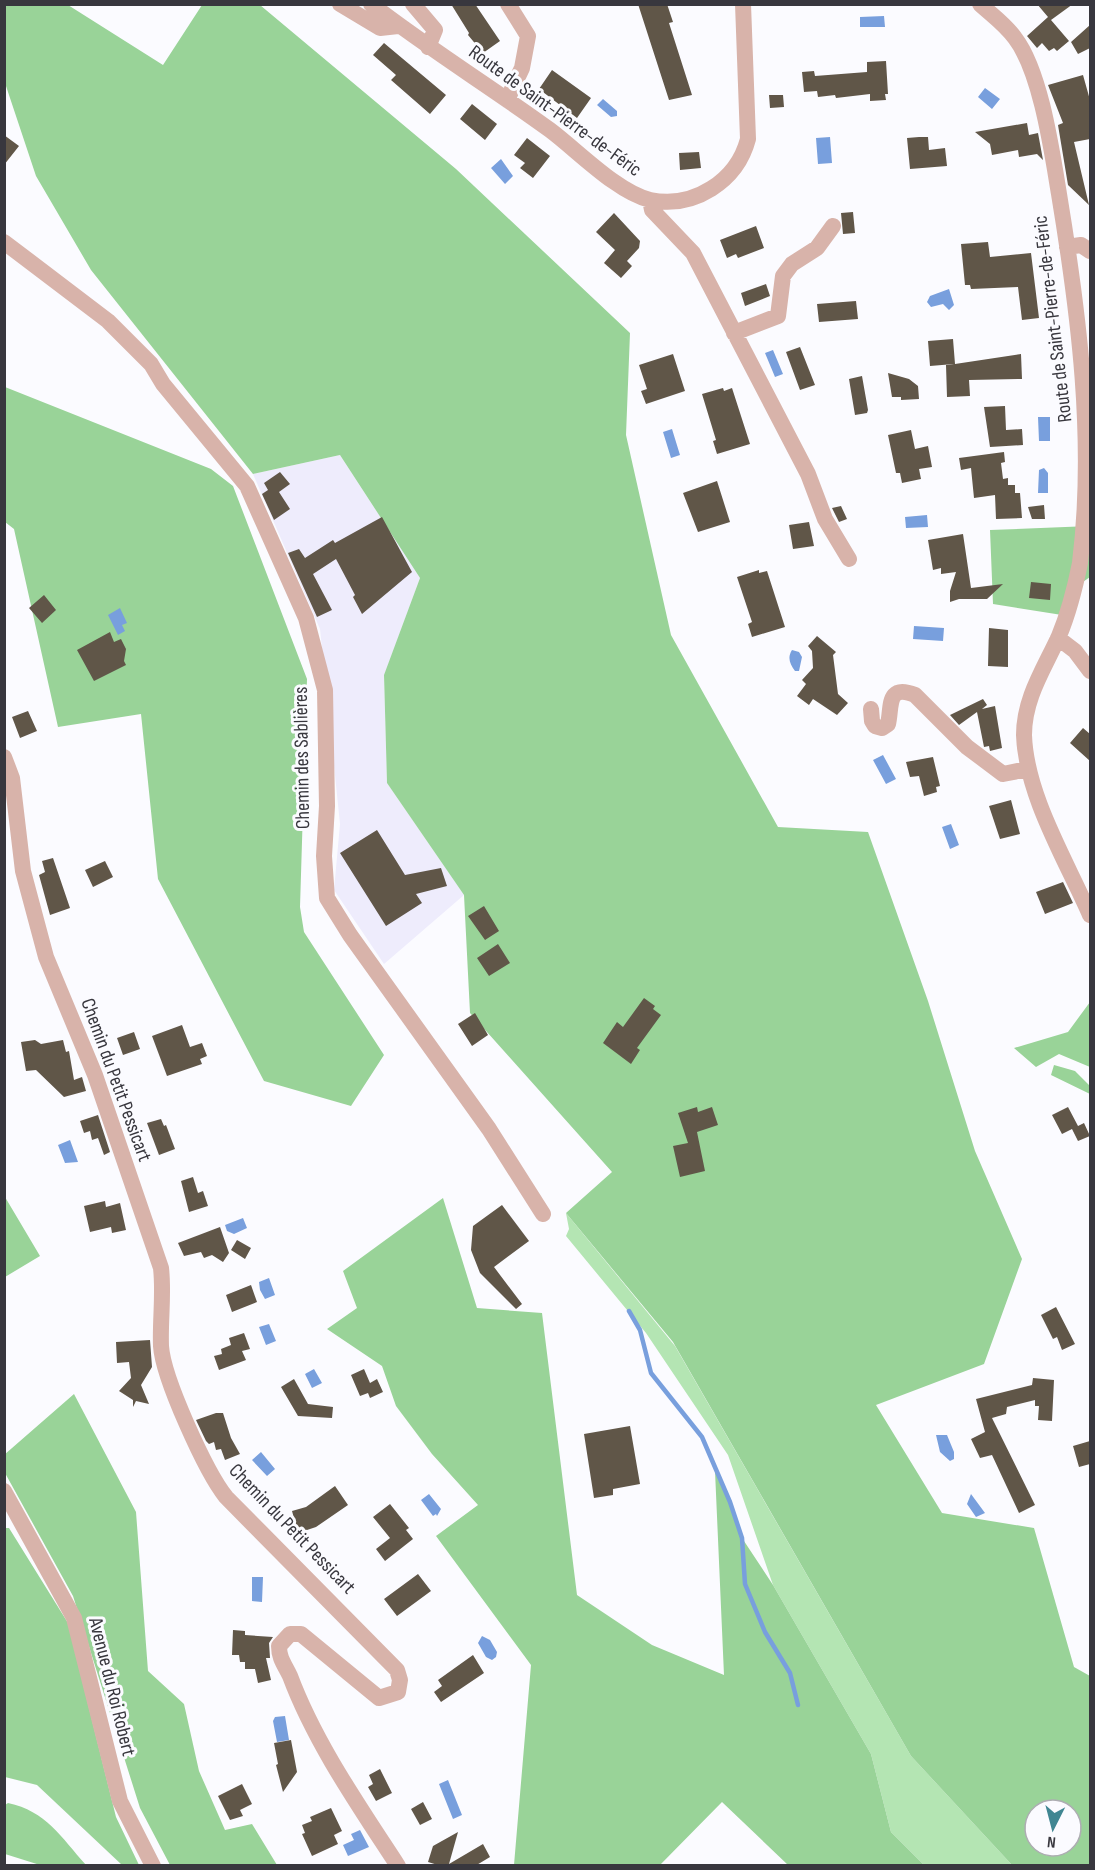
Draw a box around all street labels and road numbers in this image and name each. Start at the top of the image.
street label: Route de Saint-Pierre-de-Féric [464,40,646,182]
street label: Route de Saint-Pierre-de-Féric [1028,214,1078,424]
street label: Chemin des Sablières [289,687,315,829]
street label: Chemin du Petit Pessicart [75,995,157,1165]
street label: Chemin du Petit Pessicart [224,1459,360,1599]
street label: Avenue du Roi Robert [83,1614,141,1759]

